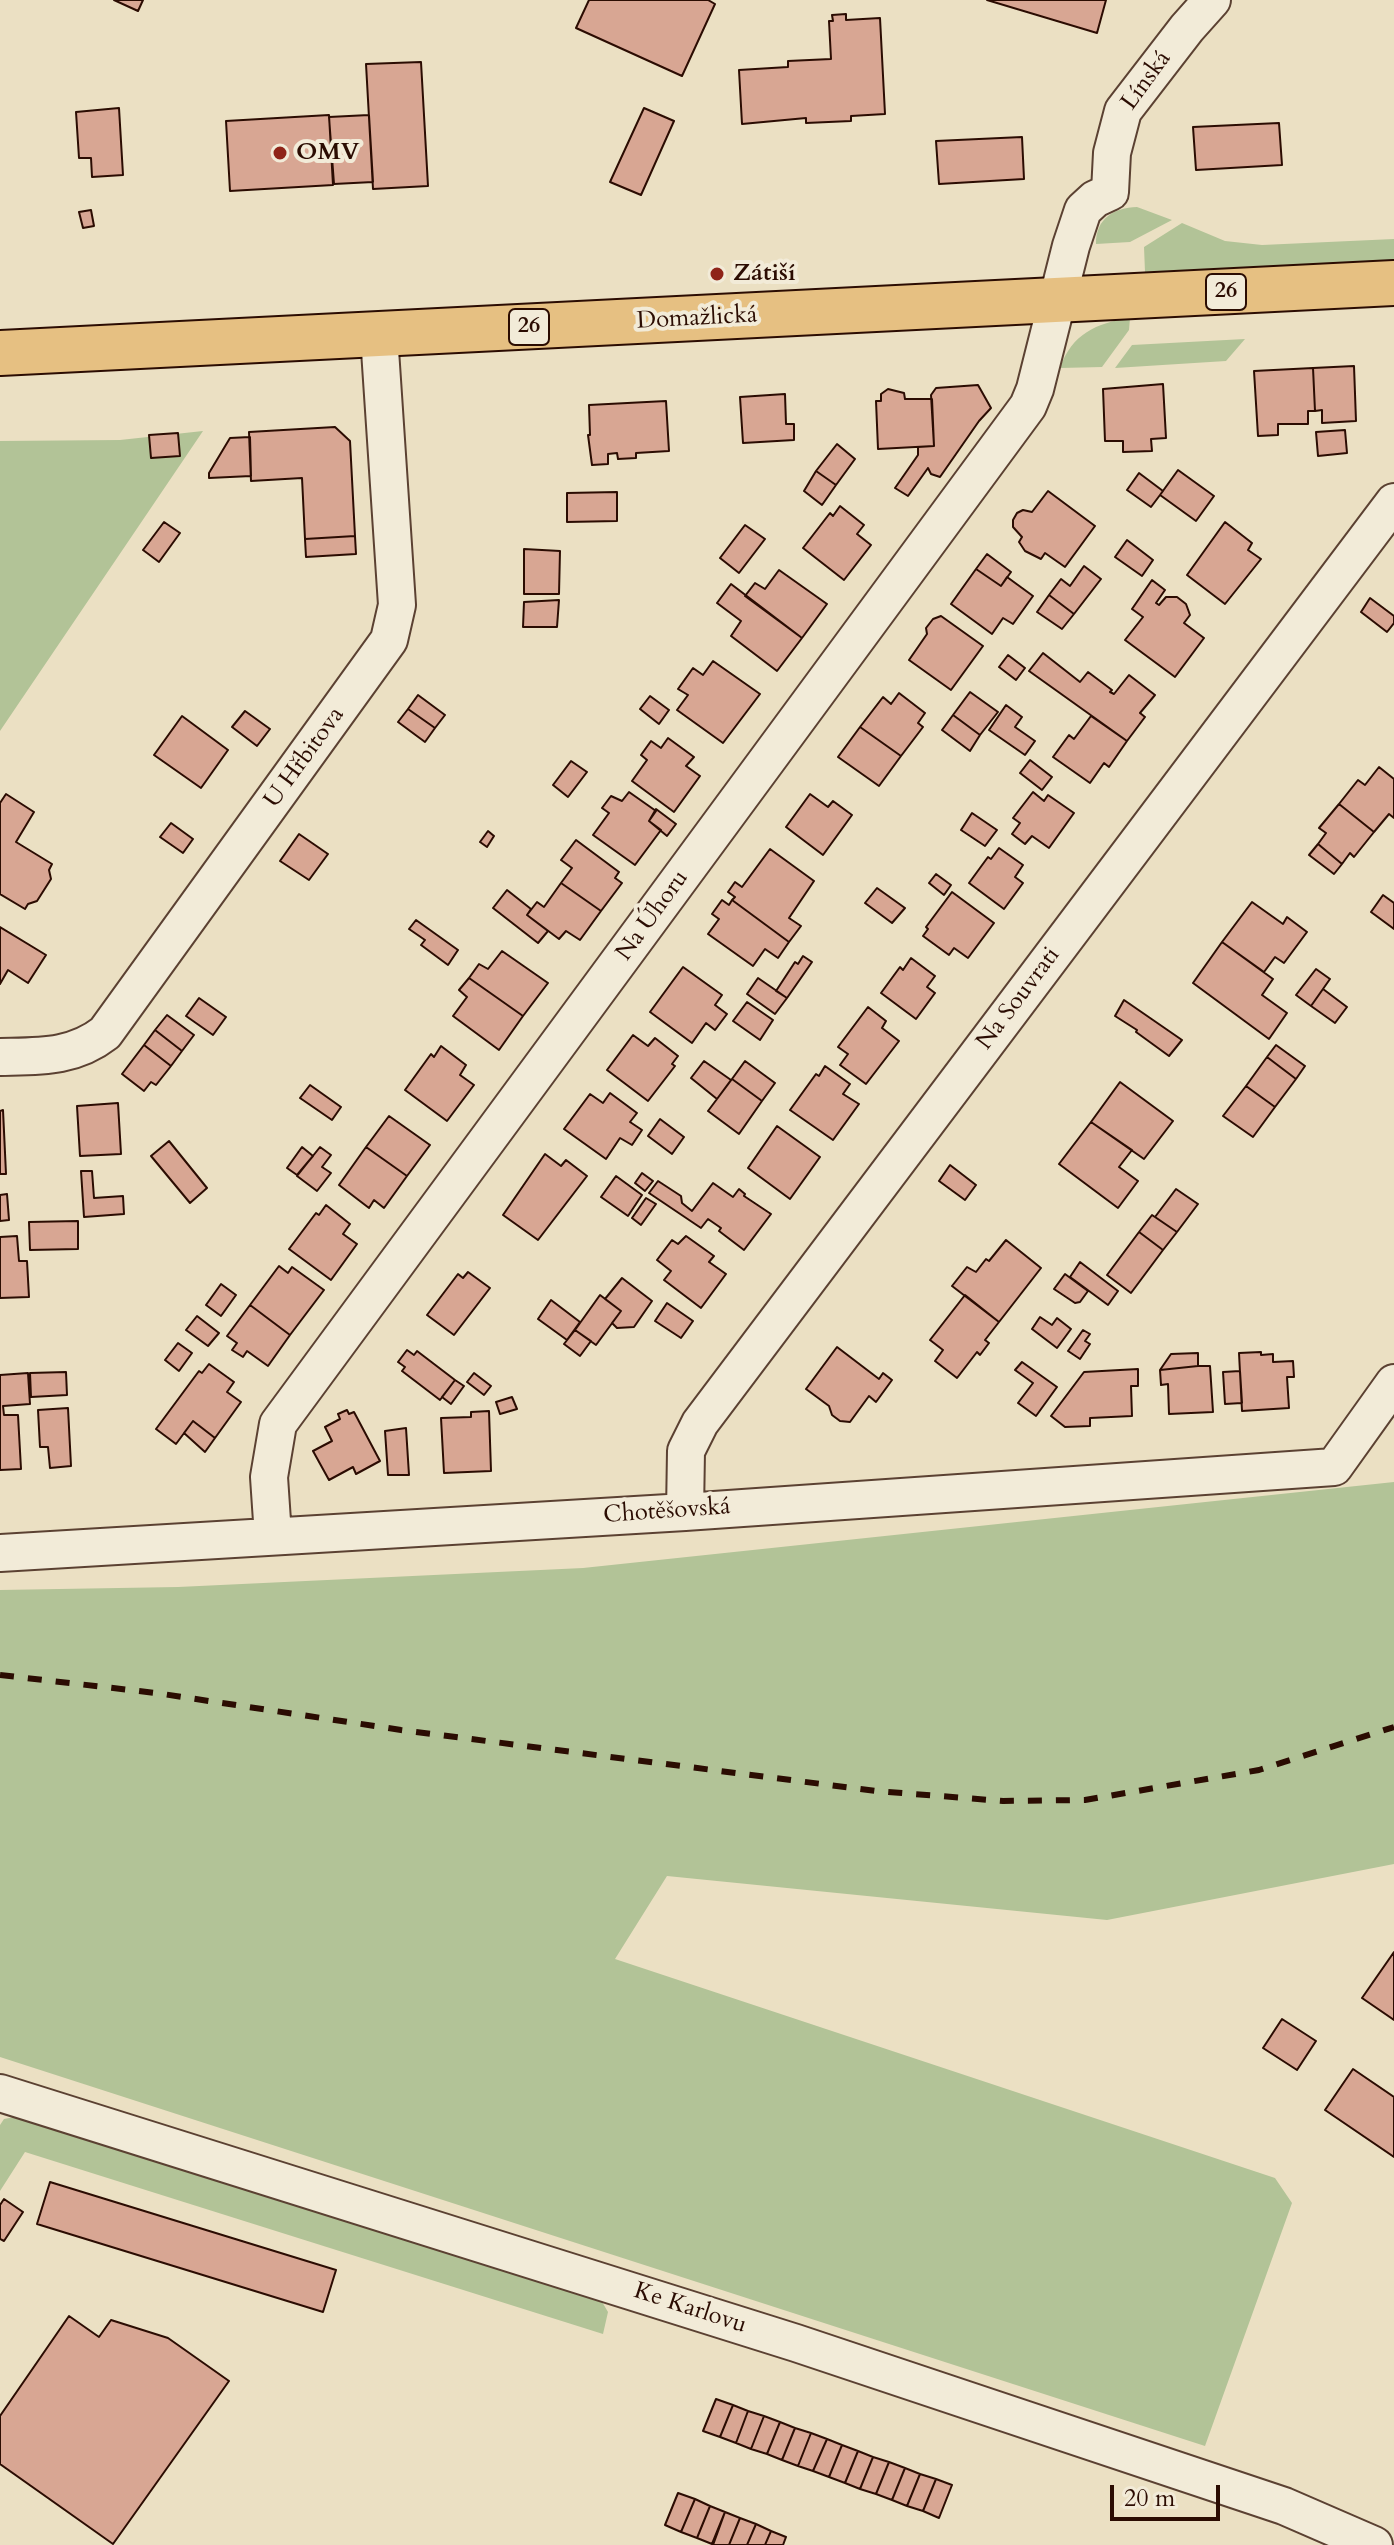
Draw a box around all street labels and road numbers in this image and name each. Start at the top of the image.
street label: Línská [1116,46,1178,116]
road number: 26 [1206,274,1246,310]
street label: Domažlická [636,301,758,337]
road number: 26 [509,309,549,345]
street label: U Hřbitova [259,702,351,814]
street label: Na Úhoru [611,865,695,967]
street label: Na Souvrati [971,942,1067,1056]
street label: Chotěšovská [602,1493,732,1531]
street label: Ke Karlovu [630,2277,750,2341]

